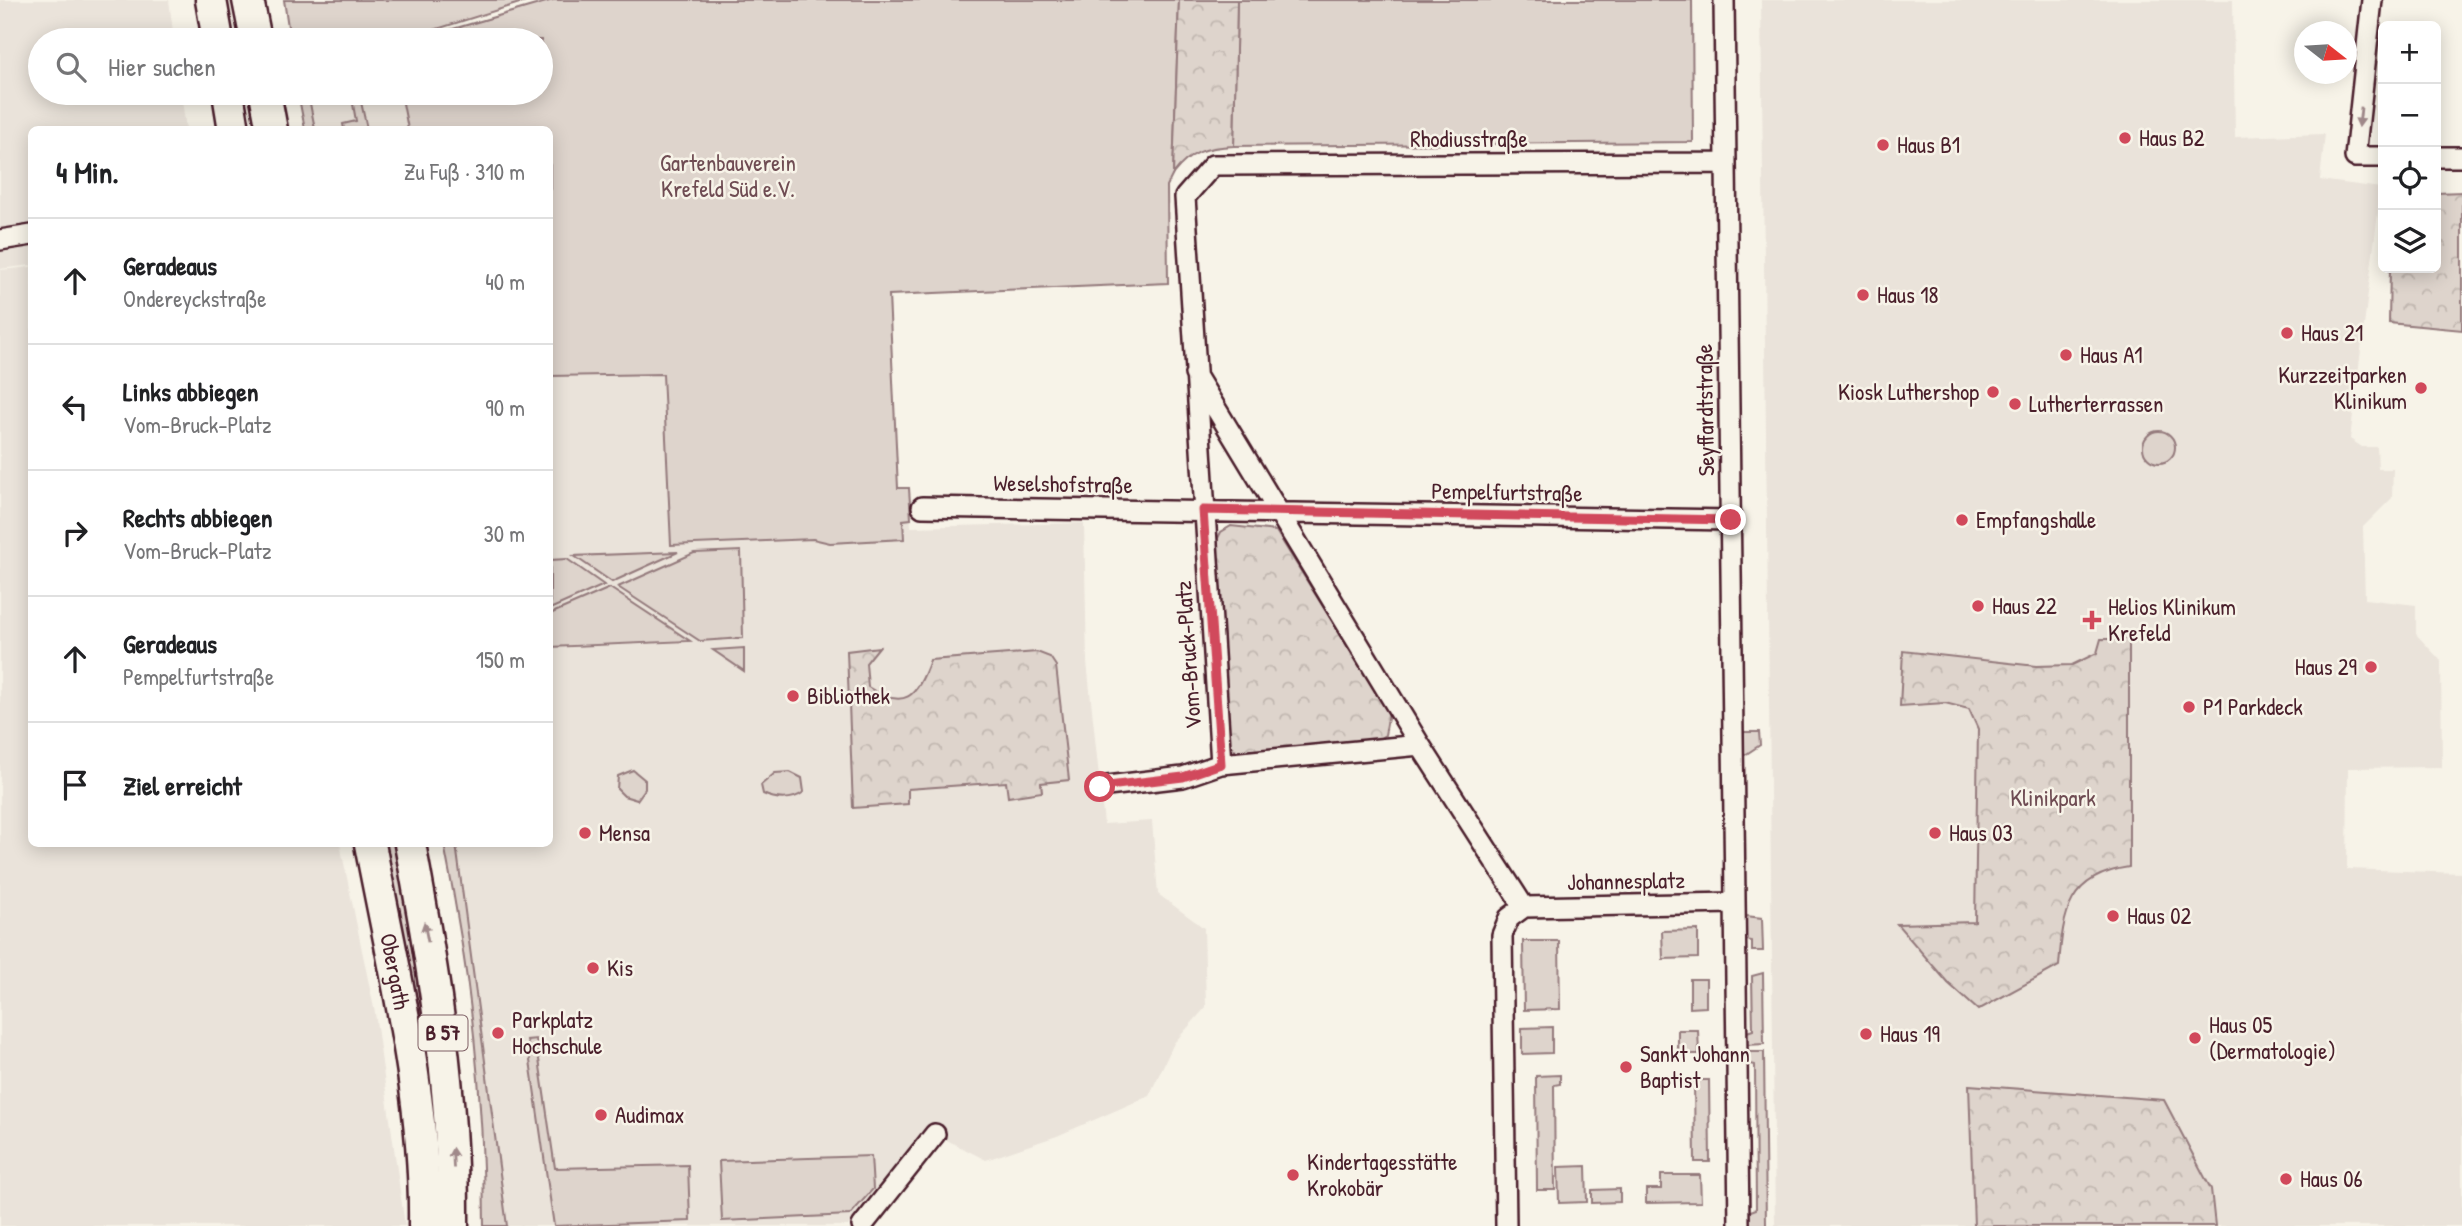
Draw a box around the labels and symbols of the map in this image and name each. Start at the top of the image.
north arrow [2294,21,2357,84]
one-way arrow [2354,106,2365,128]
place label: Haus B2 [2139,122,2205,153]
street label: Rhodiusstraße [1410,123,1528,154]
place label: Haus B1 [1897,129,1960,160]
marker: Haus B2 [2117,130,2133,146]
marker: Haus B1 [1875,137,1891,153]
park label: Gartenbauverein Krefeld Süd e.V. [660,147,796,204]
place label: Haus 18 [1877,279,1938,310]
marker: Haus 18 [1855,287,1871,303]
place label: Haus 21 [2301,317,2363,348]
marker: Haus 21 [2279,325,2295,341]
place label: Haus A1 [2080,339,2143,370]
street label: Seyffardtstraße [1688,344,1721,476]
marker: Haus A1 [2058,347,2074,363]
place label: Kurzzeitparken Klinikum [2278,359,2407,416]
place label: Kiosk Luthershop [1838,376,1979,407]
marker: Kurzzeitparken Klinikum [2413,380,2429,396]
marker: Kiosk Luthershop [1985,384,2001,400]
place label: Lutherterrassen [2029,388,2163,419]
marker: Lutherterrassen [2007,396,2023,412]
street label: Weselshofstraße [993,467,1133,500]
street label: Pempelfurtstraße [1431,475,1583,508]
route end [1715,504,1746,535]
place label: Empfangshalle [1976,504,2096,535]
marker: Empfangshalle [1954,512,1970,528]
street label: Vom-Bruck-Platz [1167,580,1208,730]
place label: Haus 22 [1992,590,2057,621]
place label: Helios Klinikum Krefeld [2108,591,2236,648]
marker: Haus 22 [1970,598,1986,614]
marker: Helios Klinikum Krefeld [2082,610,2102,630]
place label: Haus 29 [2295,651,2357,682]
marker: Haus 29 [2363,659,2379,675]
place label: Bibliothek [807,680,891,711]
marker: Bibliothek [785,688,801,704]
place label: P1 Parkdeck [2203,691,2303,722]
marker: P1 Parkdeck [2181,699,2197,715]
route start [1084,771,1115,802]
park label: Klinikpark [2010,782,2096,813]
place label: Mensa [599,817,650,848]
place label: Haus 03 [1949,817,2013,848]
marker: Mensa [577,825,593,841]
marker: Haus 03 [1927,825,1943,841]
street label: Johannesplatz [1567,864,1685,897]
place label: Haus 02 [2127,900,2191,931]
marker: Haus 02 [2105,908,2121,924]
one-way arrow [421,921,432,943]
street label: Obergath [373,931,418,1012]
place label: Kis [607,952,633,983]
marker: Kis [585,960,601,976]
place label: Parkplatz Hochschule [512,1004,603,1061]
place label: Haus 05 (Dermatologie) [2209,1009,2336,1066]
road number: B 57 [418,1016,467,1050]
place label: Haus 19 [1880,1018,1940,1049]
marker: Parkplatz Hochschule [490,1025,506,1041]
marker: Haus 19 [1858,1026,1874,1042]
marker: Haus 05 (Dermatologie) [2187,1030,2203,1046]
place label: Sankt Johann Baptist [1640,1038,1750,1095]
marker: Sankt Johann Baptist [1618,1059,1634,1075]
place label: Audimax [615,1099,685,1130]
marker: Audimax [593,1107,609,1123]
place label: Kindertagesstätte Krokobär [1307,1146,1458,1203]
one-way arrow [447,1147,458,1169]
place label: Haus 06 [2300,1163,2363,1194]
marker: Kindertagesstätte Krokobär [1285,1167,1301,1183]
marker: Haus 06 [2278,1171,2294,1187]

